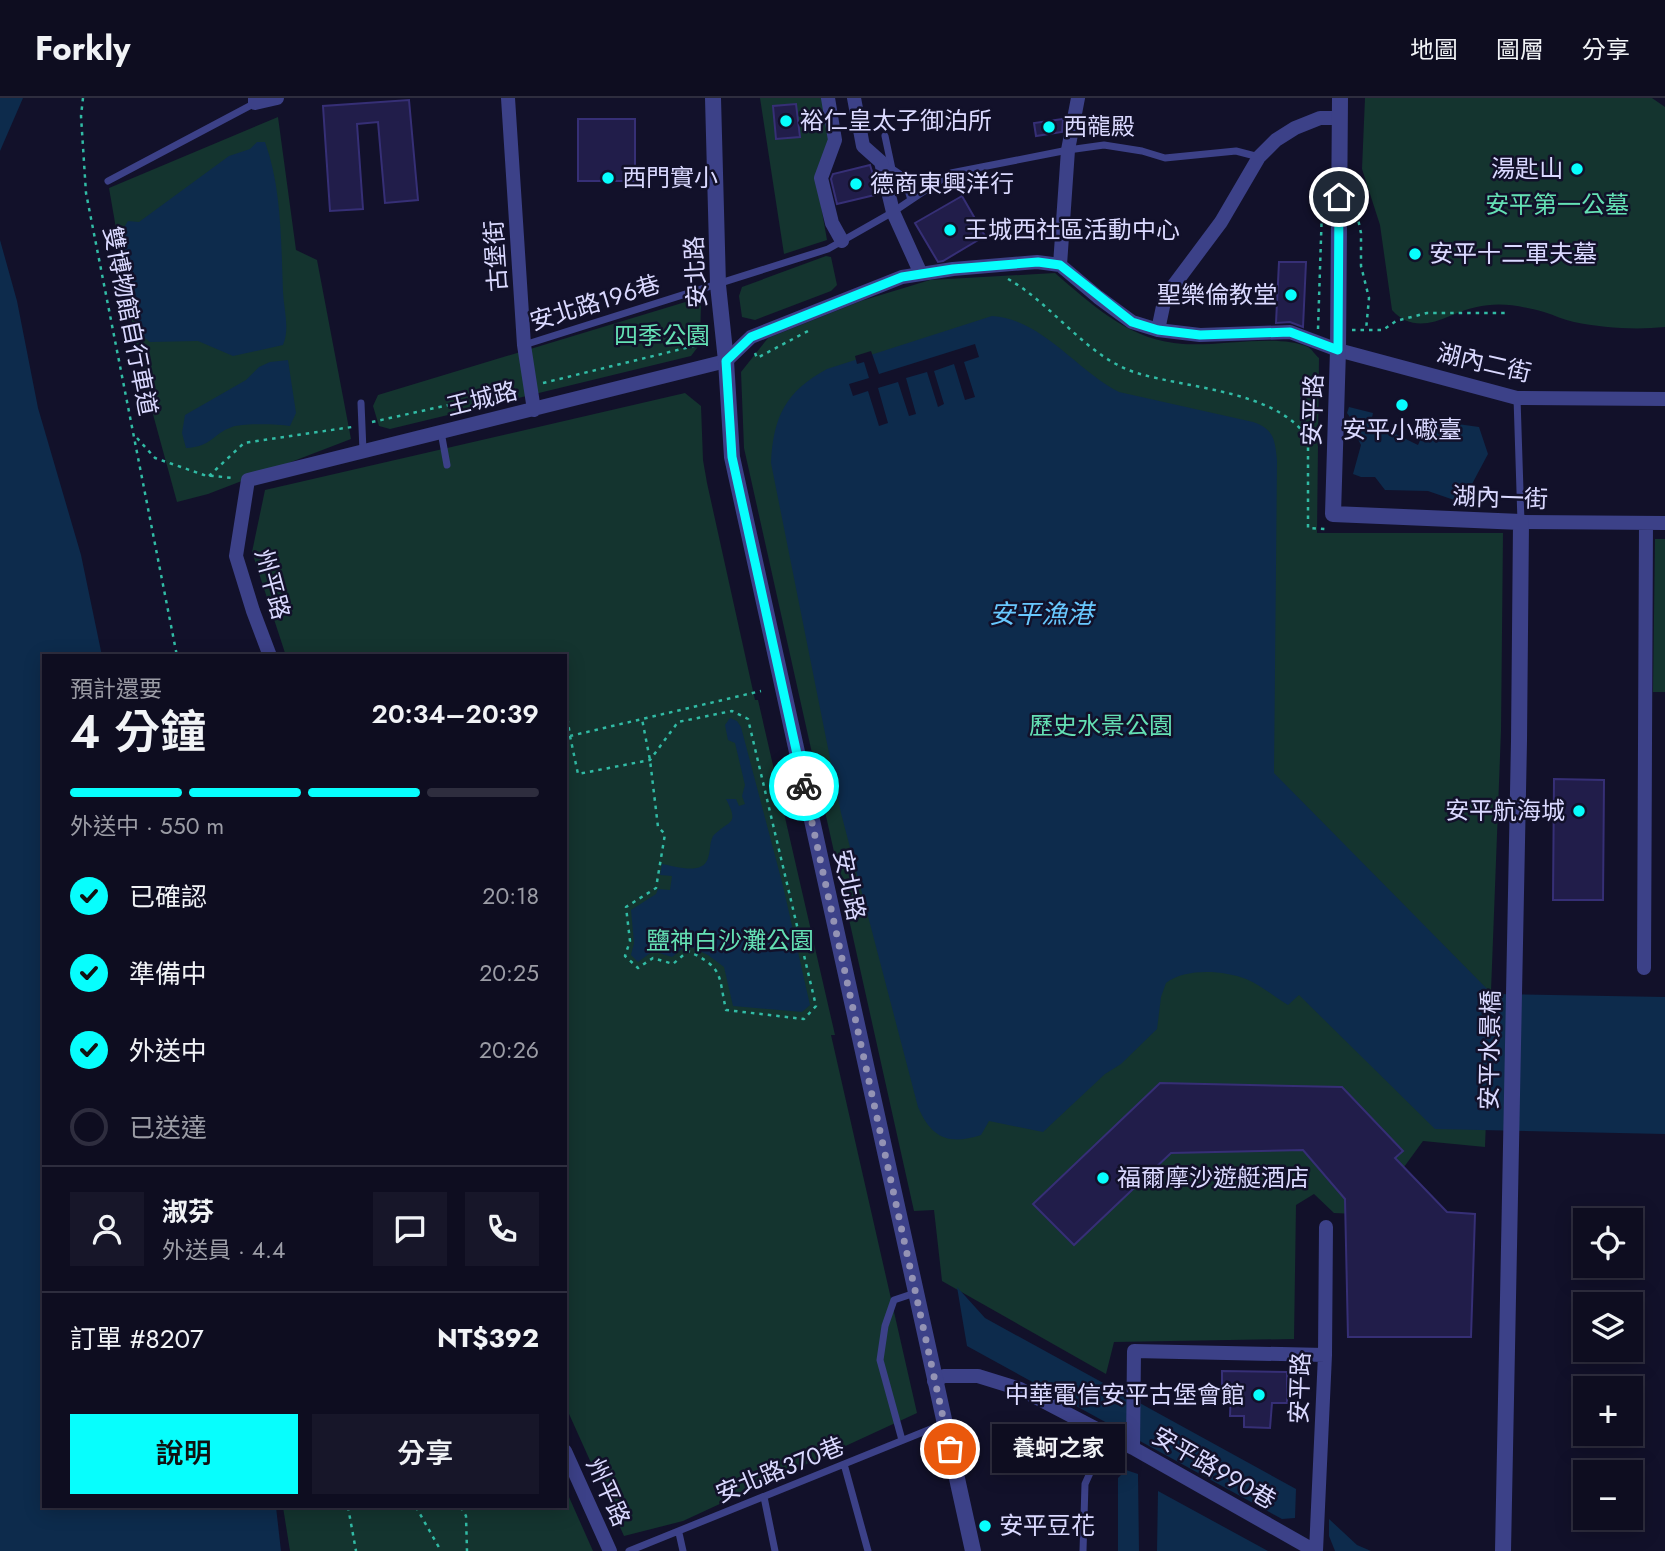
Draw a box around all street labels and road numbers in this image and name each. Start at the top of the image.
street label: 古堡街 [476,219,515,293]
street label: 雙博物館自行車道 [95,223,166,418]
street label: 安北路 [676,235,715,309]
street label: 安北路196巷 [525,266,664,339]
street label: 湖內二街 [1433,335,1535,390]
street label: 王城路 [443,373,521,424]
street label: 安平路 [1294,373,1331,447]
street label: 湖內一街 [1451,478,1549,517]
street label: 州平路 [246,545,299,623]
street label: 安北路 [825,846,874,924]
street label: 安平水景橋 [1471,990,1508,1110]
street label: 安平路 [1281,1351,1318,1425]
street label: 安平路990巷 [1146,1418,1283,1517]
street label: 安北路370巷 [710,1428,849,1511]
street label: 州平路 [578,1452,639,1532]

